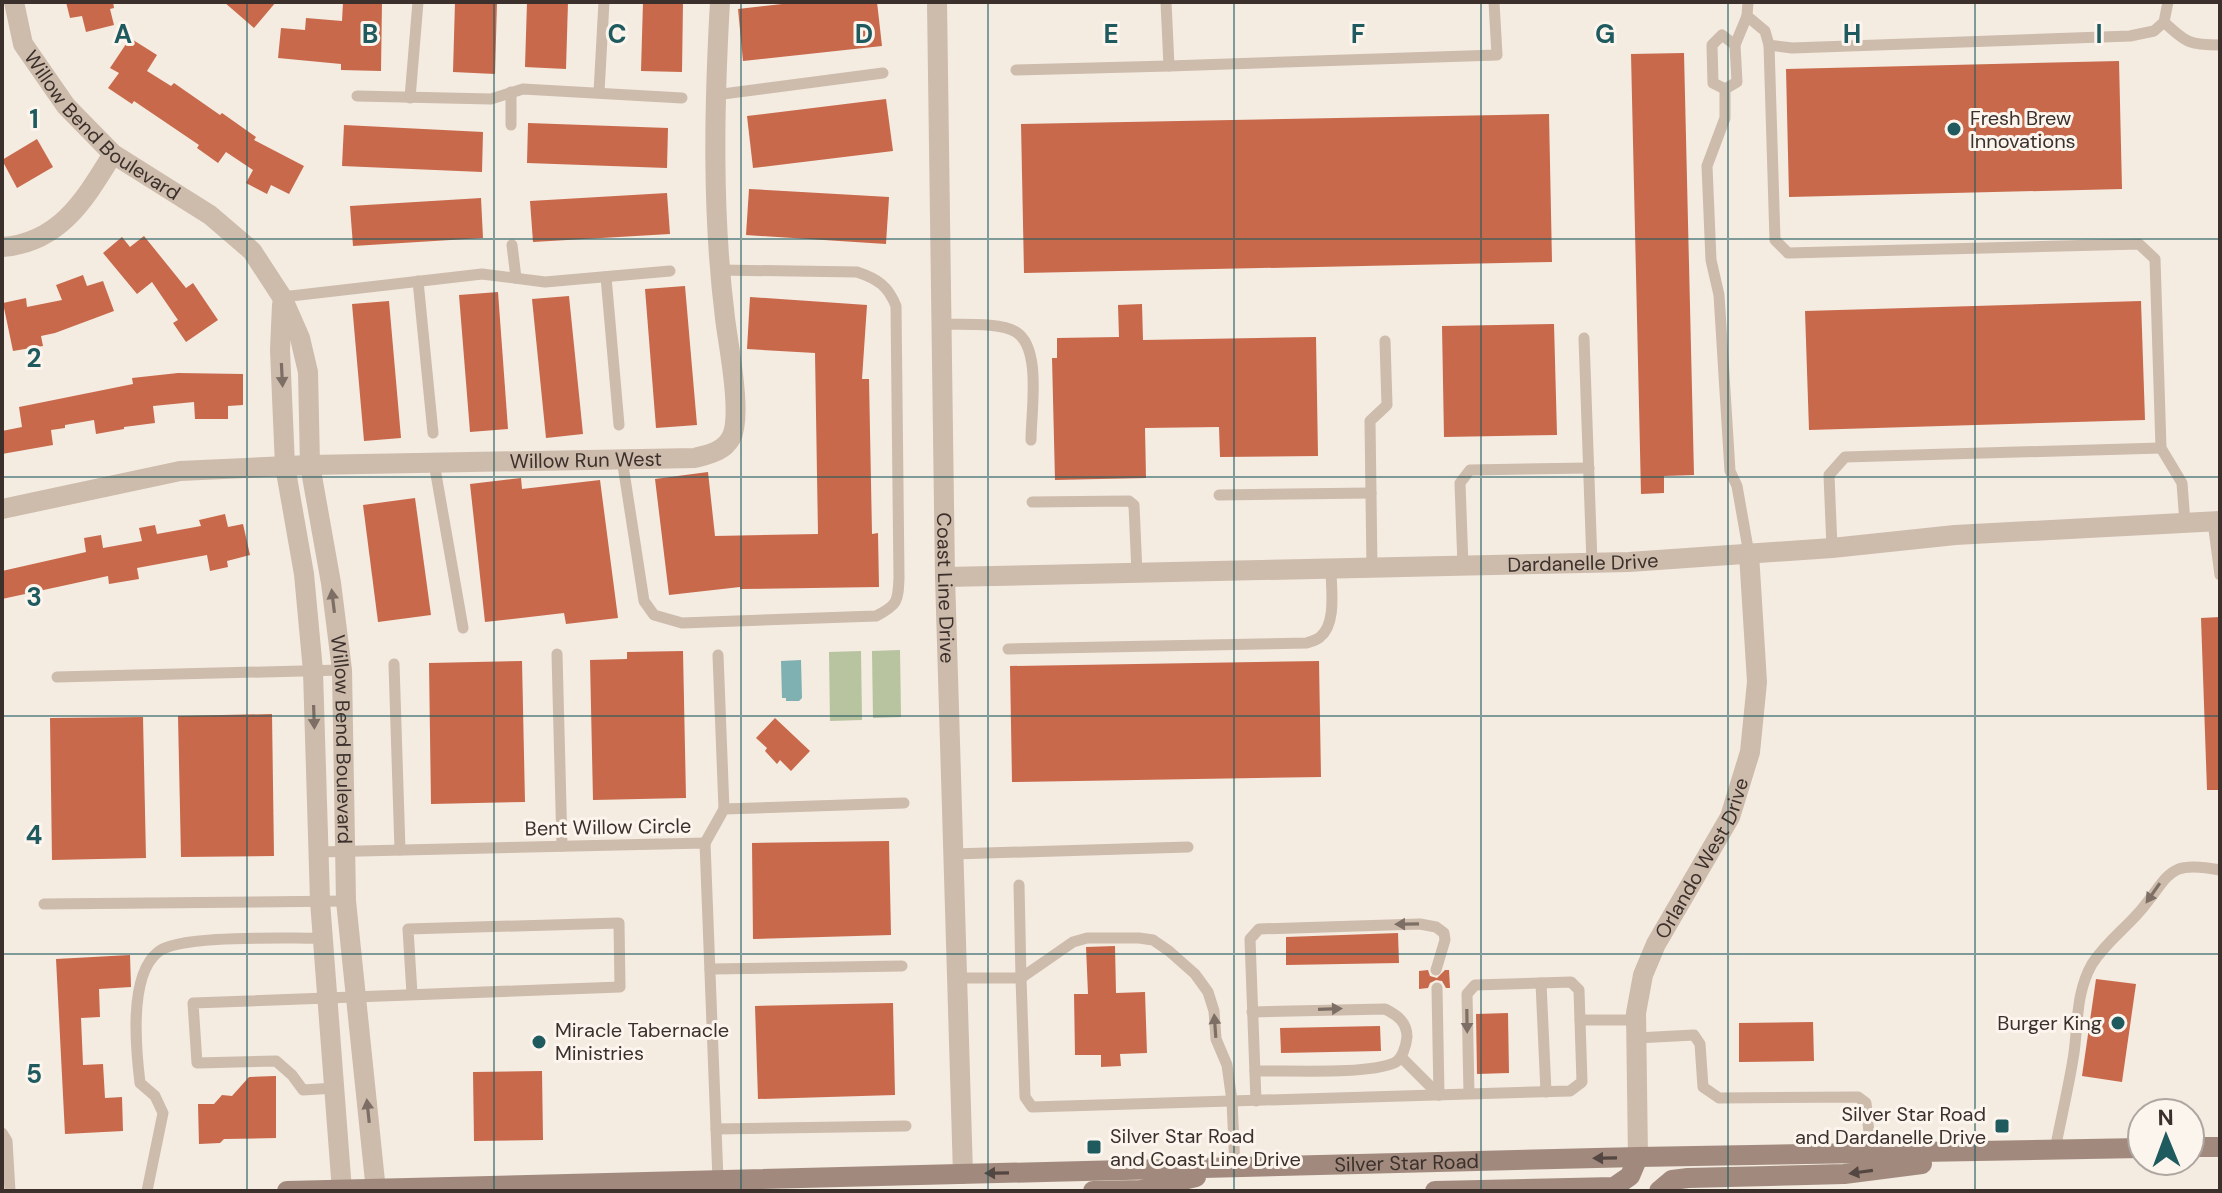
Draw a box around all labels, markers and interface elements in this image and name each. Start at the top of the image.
text: A [114,17,132,51]
text: B [362,17,378,51]
text: C [607,17,627,51]
text: D [855,17,873,51]
text: E [1103,17,1119,51]
text: F [1351,17,1365,51]
text: G [1595,17,1615,51]
text: H [1843,17,1861,51]
text: I [2095,17,2103,51]
street label: Willow Bend Boulevard [18,45,185,206]
text: 1 [29,102,39,136]
place label: Fresh Brew Innovations [1970,105,2076,154]
marker: Fresh Brew Innovations [1945,120,1963,138]
text: 2 [26,341,42,375]
one-way arrow [276,363,289,388]
street label: Willow Run West [509,446,662,474]
street label: Coast Line Drive [931,512,961,664]
street label: Dardanelle Drive [1507,547,1659,578]
text: 3 [26,580,42,614]
one-way arrow [326,588,339,613]
street label: Willow Bend Boulevard [325,633,358,844]
one-way arrow [308,705,321,730]
street label: Orlando West Drive [1649,775,1754,944]
street label: Bent Willow Circle [524,813,692,841]
text: 4 [26,818,42,852]
one-way arrow [2146,882,2161,903]
one-way arrow [1394,918,1419,931]
one-way arrow [1318,1003,1343,1016]
one-way arrow [1461,1009,1474,1034]
place label: Burger King [1997,1010,2102,1036]
one-way arrow [1208,1013,1221,1038]
marker: Burger King [2109,1014,2127,1032]
place label: Miracle Tabernacle Ministries [555,1017,729,1066]
marker: Miracle Tabernacle Ministries [530,1033,548,1051]
text: 5 [26,1057,42,1091]
north arrow [2126,1097,2206,1177]
one-way arrow [361,1098,374,1123]
place label: Silver Star Road and Dardanelle Drive [1795,1101,1986,1150]
text: N [2157,1103,2174,1132]
marker: Silver Star Road and Dardanelle Drive [1993,1117,2011,1135]
place label: Silver Star Road and Coast Line Drive [1110,1123,1301,1172]
marker: Silver Star Road and Coast Line Drive [1085,1138,1103,1156]
street label: Silver Star Road [1334,1148,1479,1178]
one-way arrow [1592,1152,1617,1165]
one-way arrow [1848,1166,1873,1179]
one-way arrow [984,1167,1009,1179]

